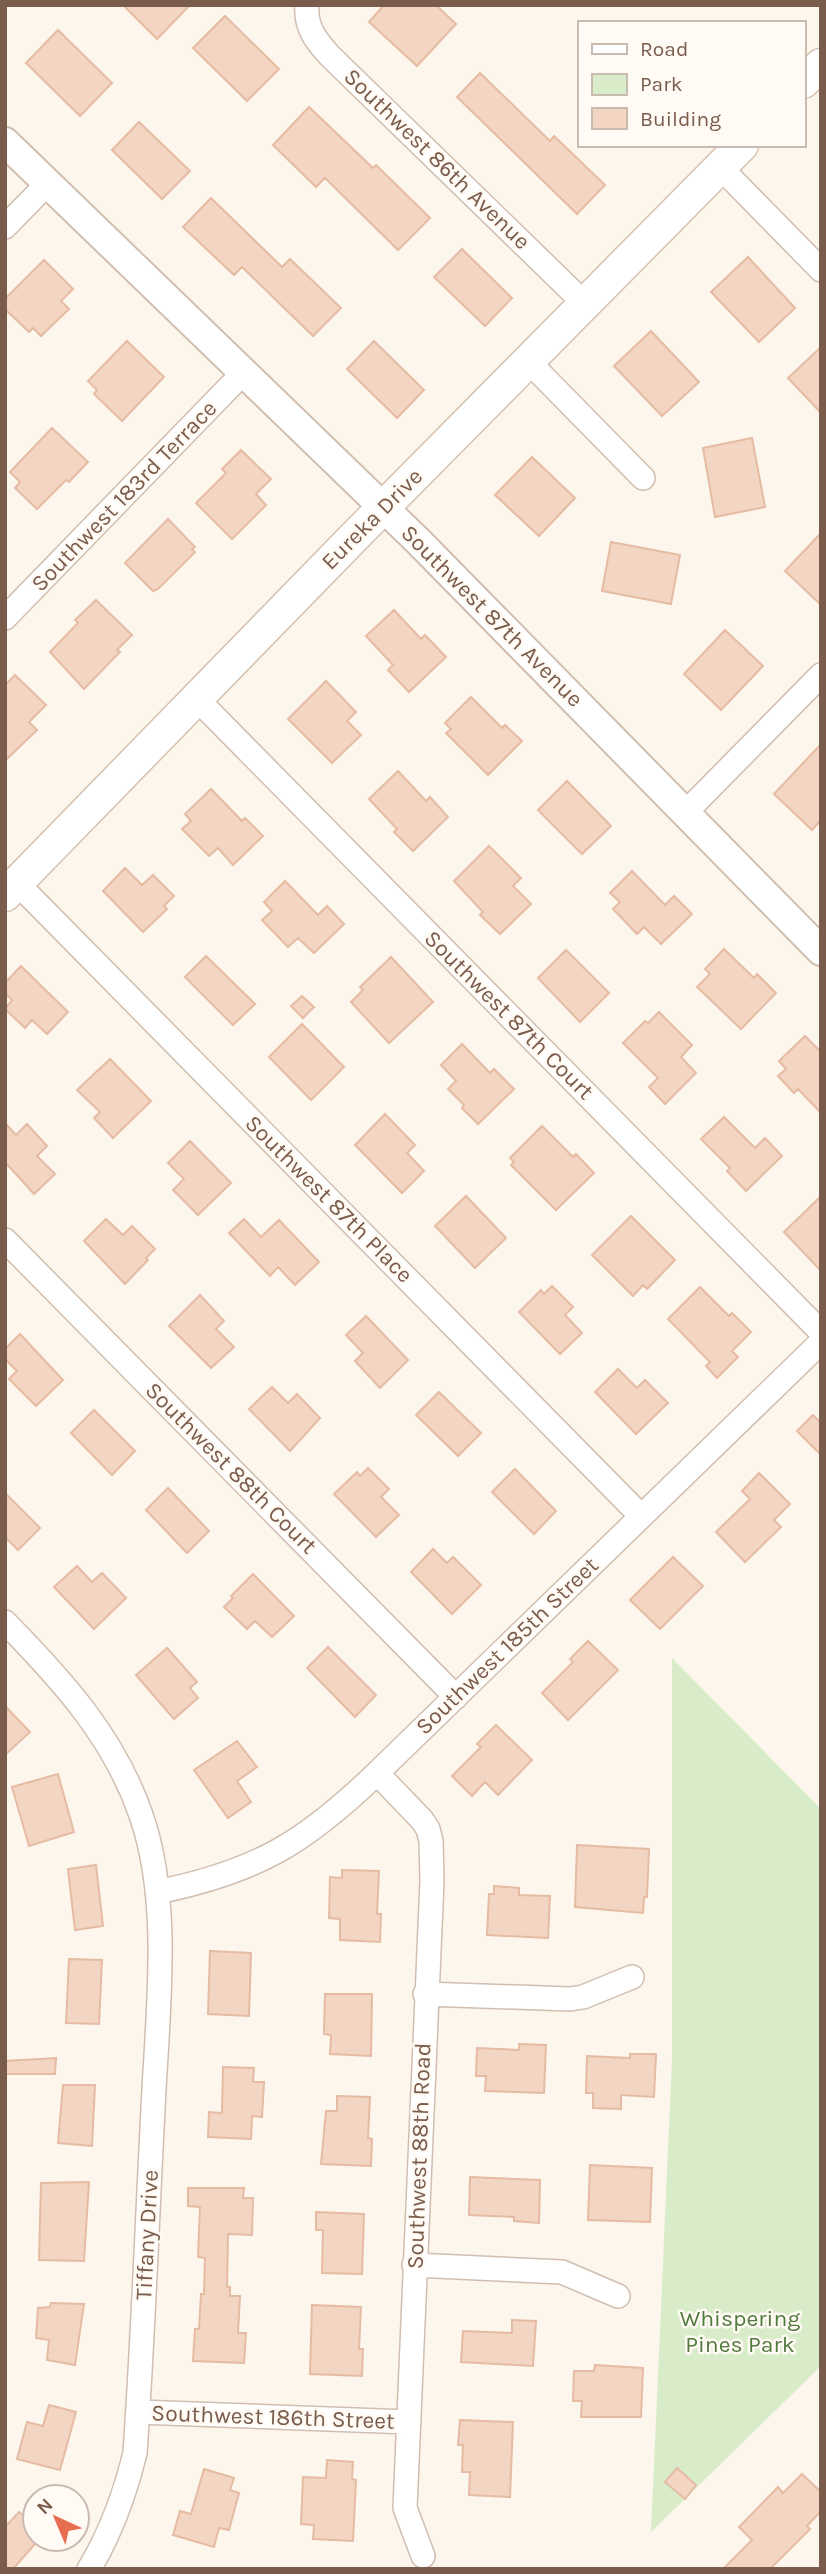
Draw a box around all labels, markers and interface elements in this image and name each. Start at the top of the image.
legend [578,21,805,147]
text: Road [640,37,688,61]
street label: Southwest 86th Avenue [338,63,536,255]
text: Park [640,72,683,96]
text: Building [640,107,721,131]
street label: Southwest 183rd Terrace [26,395,222,597]
street label: Eureka Drive [316,463,428,575]
street label: Southwest 87th Avenue [395,519,589,713]
street label: Southwest 87th Court [419,925,599,1105]
street label: Southwest 87th Place [240,1110,418,1288]
street label: Southwest 88th Court [140,1377,323,1560]
street label: Southwest 185th Street [410,1551,604,1740]
street label: Southwest 88th Road [402,2042,436,2270]
street label: Tiffany Drive [130,2169,164,2301]
park label: Whispering Pines Park [680,2305,800,2358]
street label: Southwest 186th Street [151,2399,396,2435]
north arrow [21,2483,91,2553]
text: N [32,2494,57,2519]

